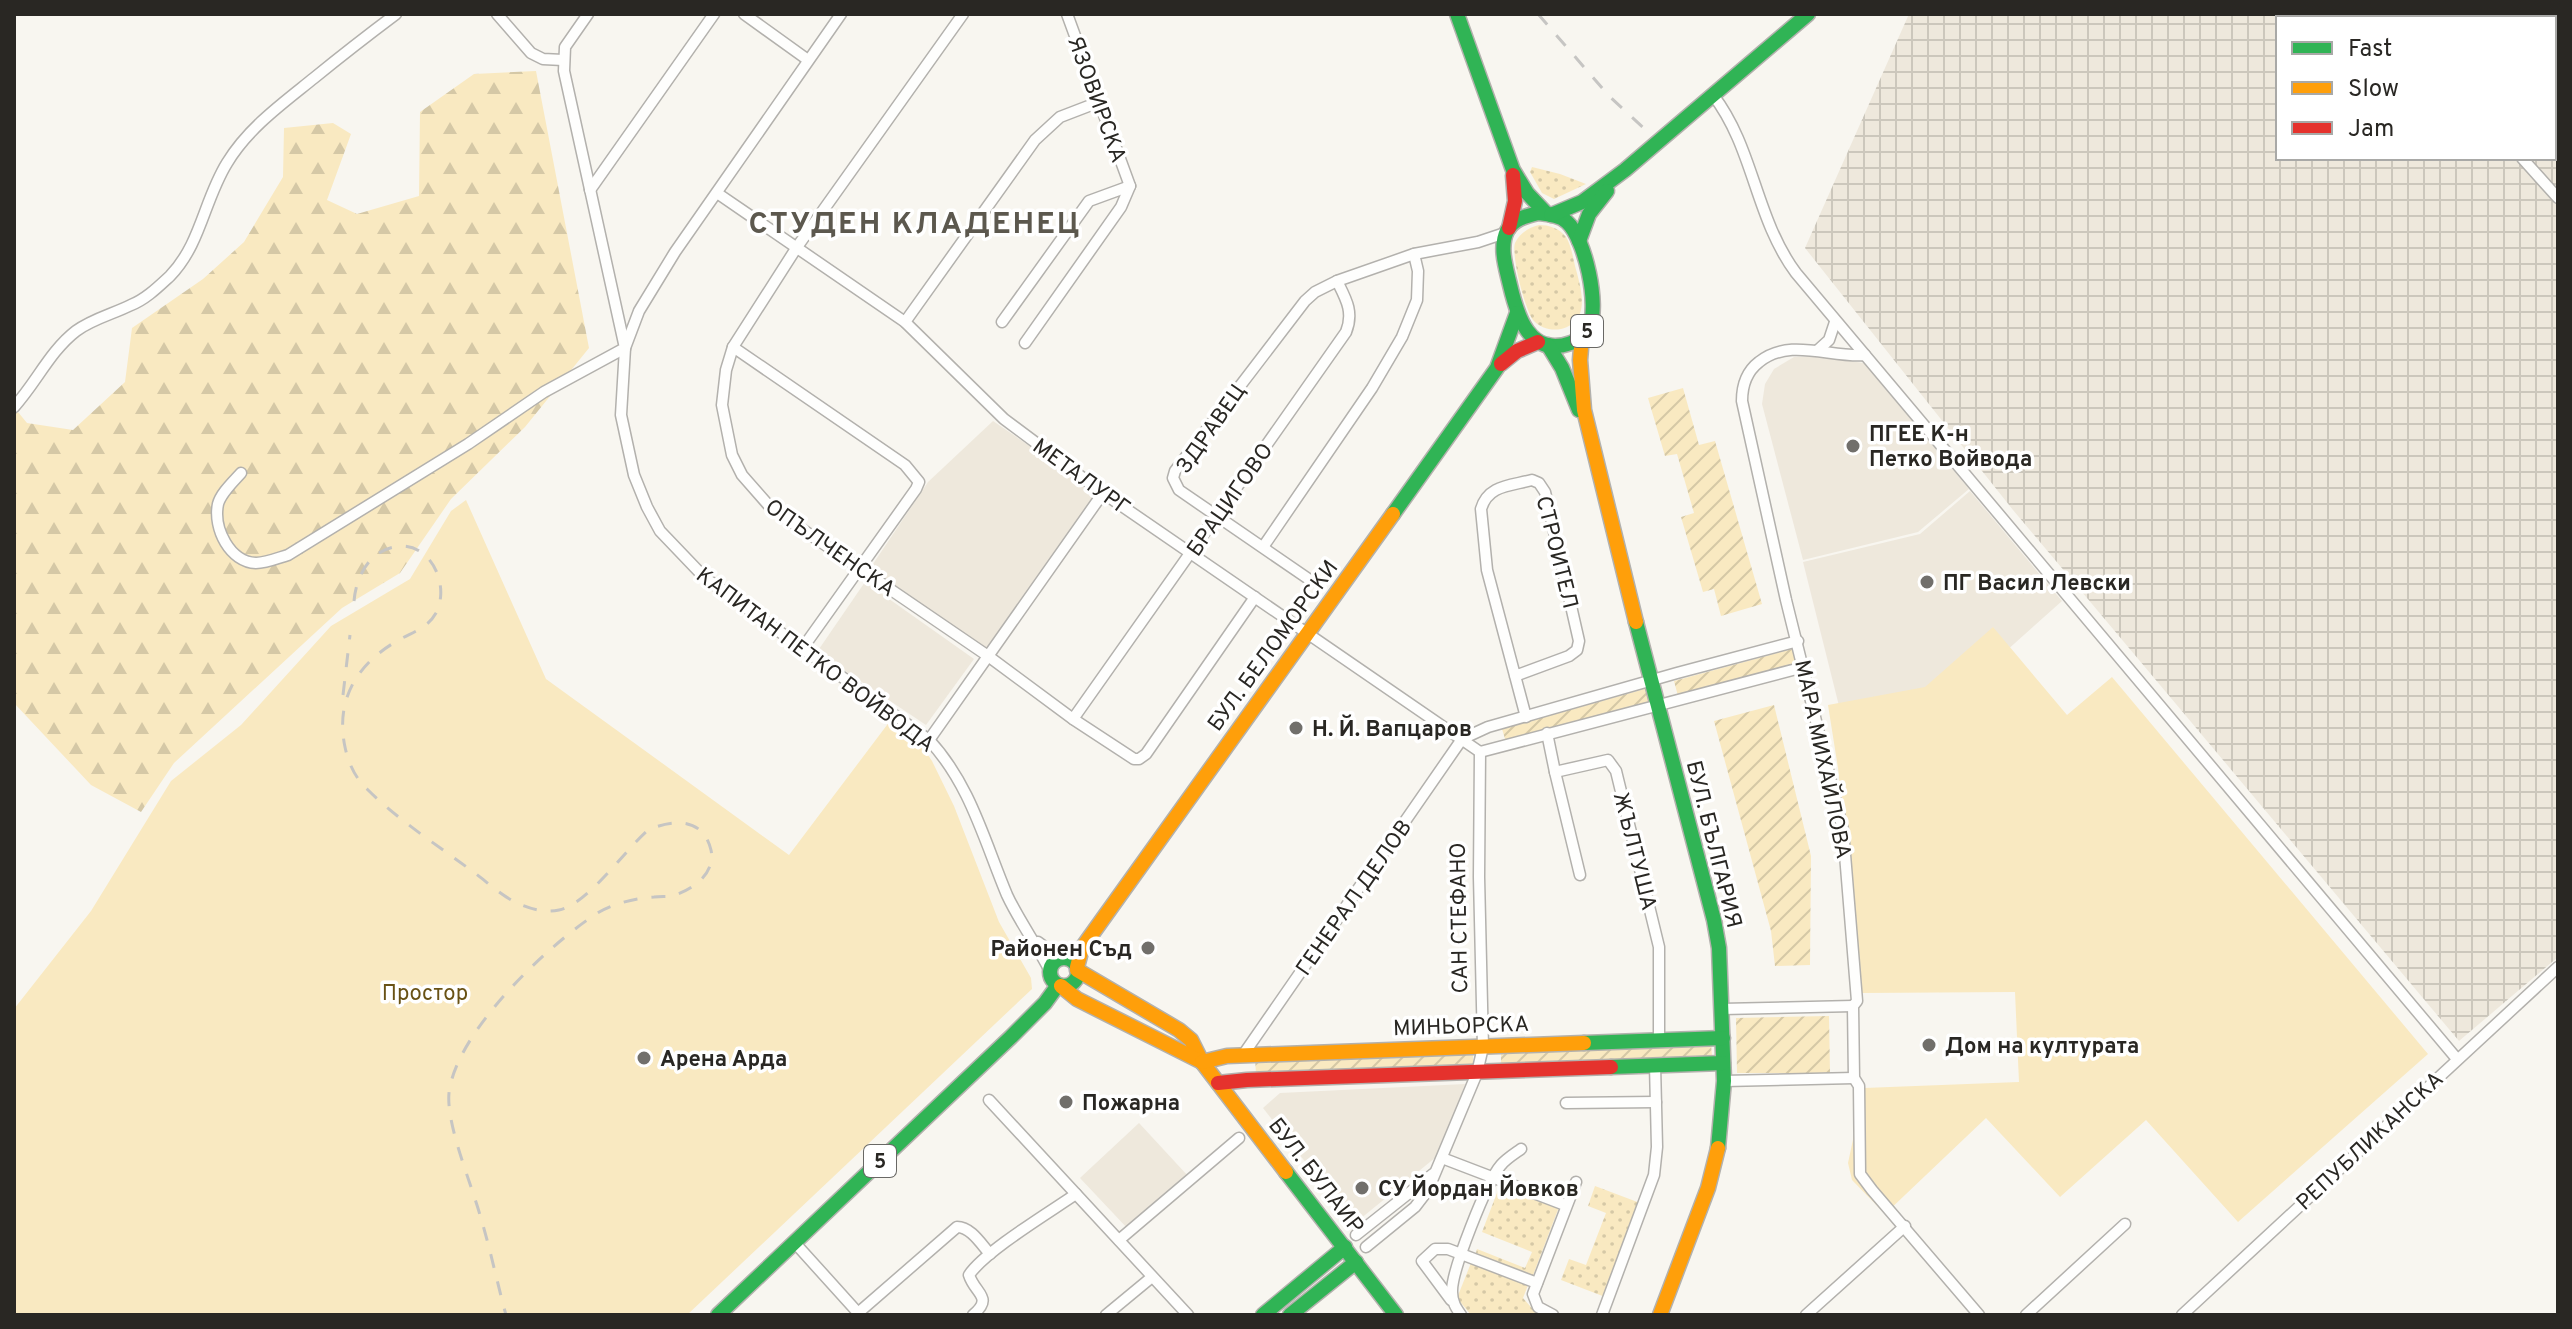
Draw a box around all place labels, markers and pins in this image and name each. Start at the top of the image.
place label: ПГЕЕ К-н Петко Войвода [1869,422,2032,474]
marker: ПГЕЕ К-н Петко Войвода [1844,437,1862,455]
place label: ПГ Васил Левски [1943,571,2131,598]
marker: ПГ Васил Левски [1918,573,1936,591]
place label: Н. Й. Вапцаров [1312,714,1472,744]
marker: Н. Й. Вапцаров [1287,719,1305,737]
place label: Районен Съд [991,937,1132,964]
marker: Районен Съд [1139,939,1157,957]
place label: Дом на културата [1945,1034,2139,1061]
marker: Дом на културата [1920,1036,1938,1054]
place label: Арена Арда [660,1047,787,1074]
marker: Арена Арда [635,1049,653,1067]
place label: Пожарна [1082,1091,1180,1118]
marker: Пожарна [1057,1093,1075,1111]
place label: СУ Йордан Йовков [1378,1174,1579,1204]
marker: СУ Йордан Йовков [1353,1179,1371,1197]

